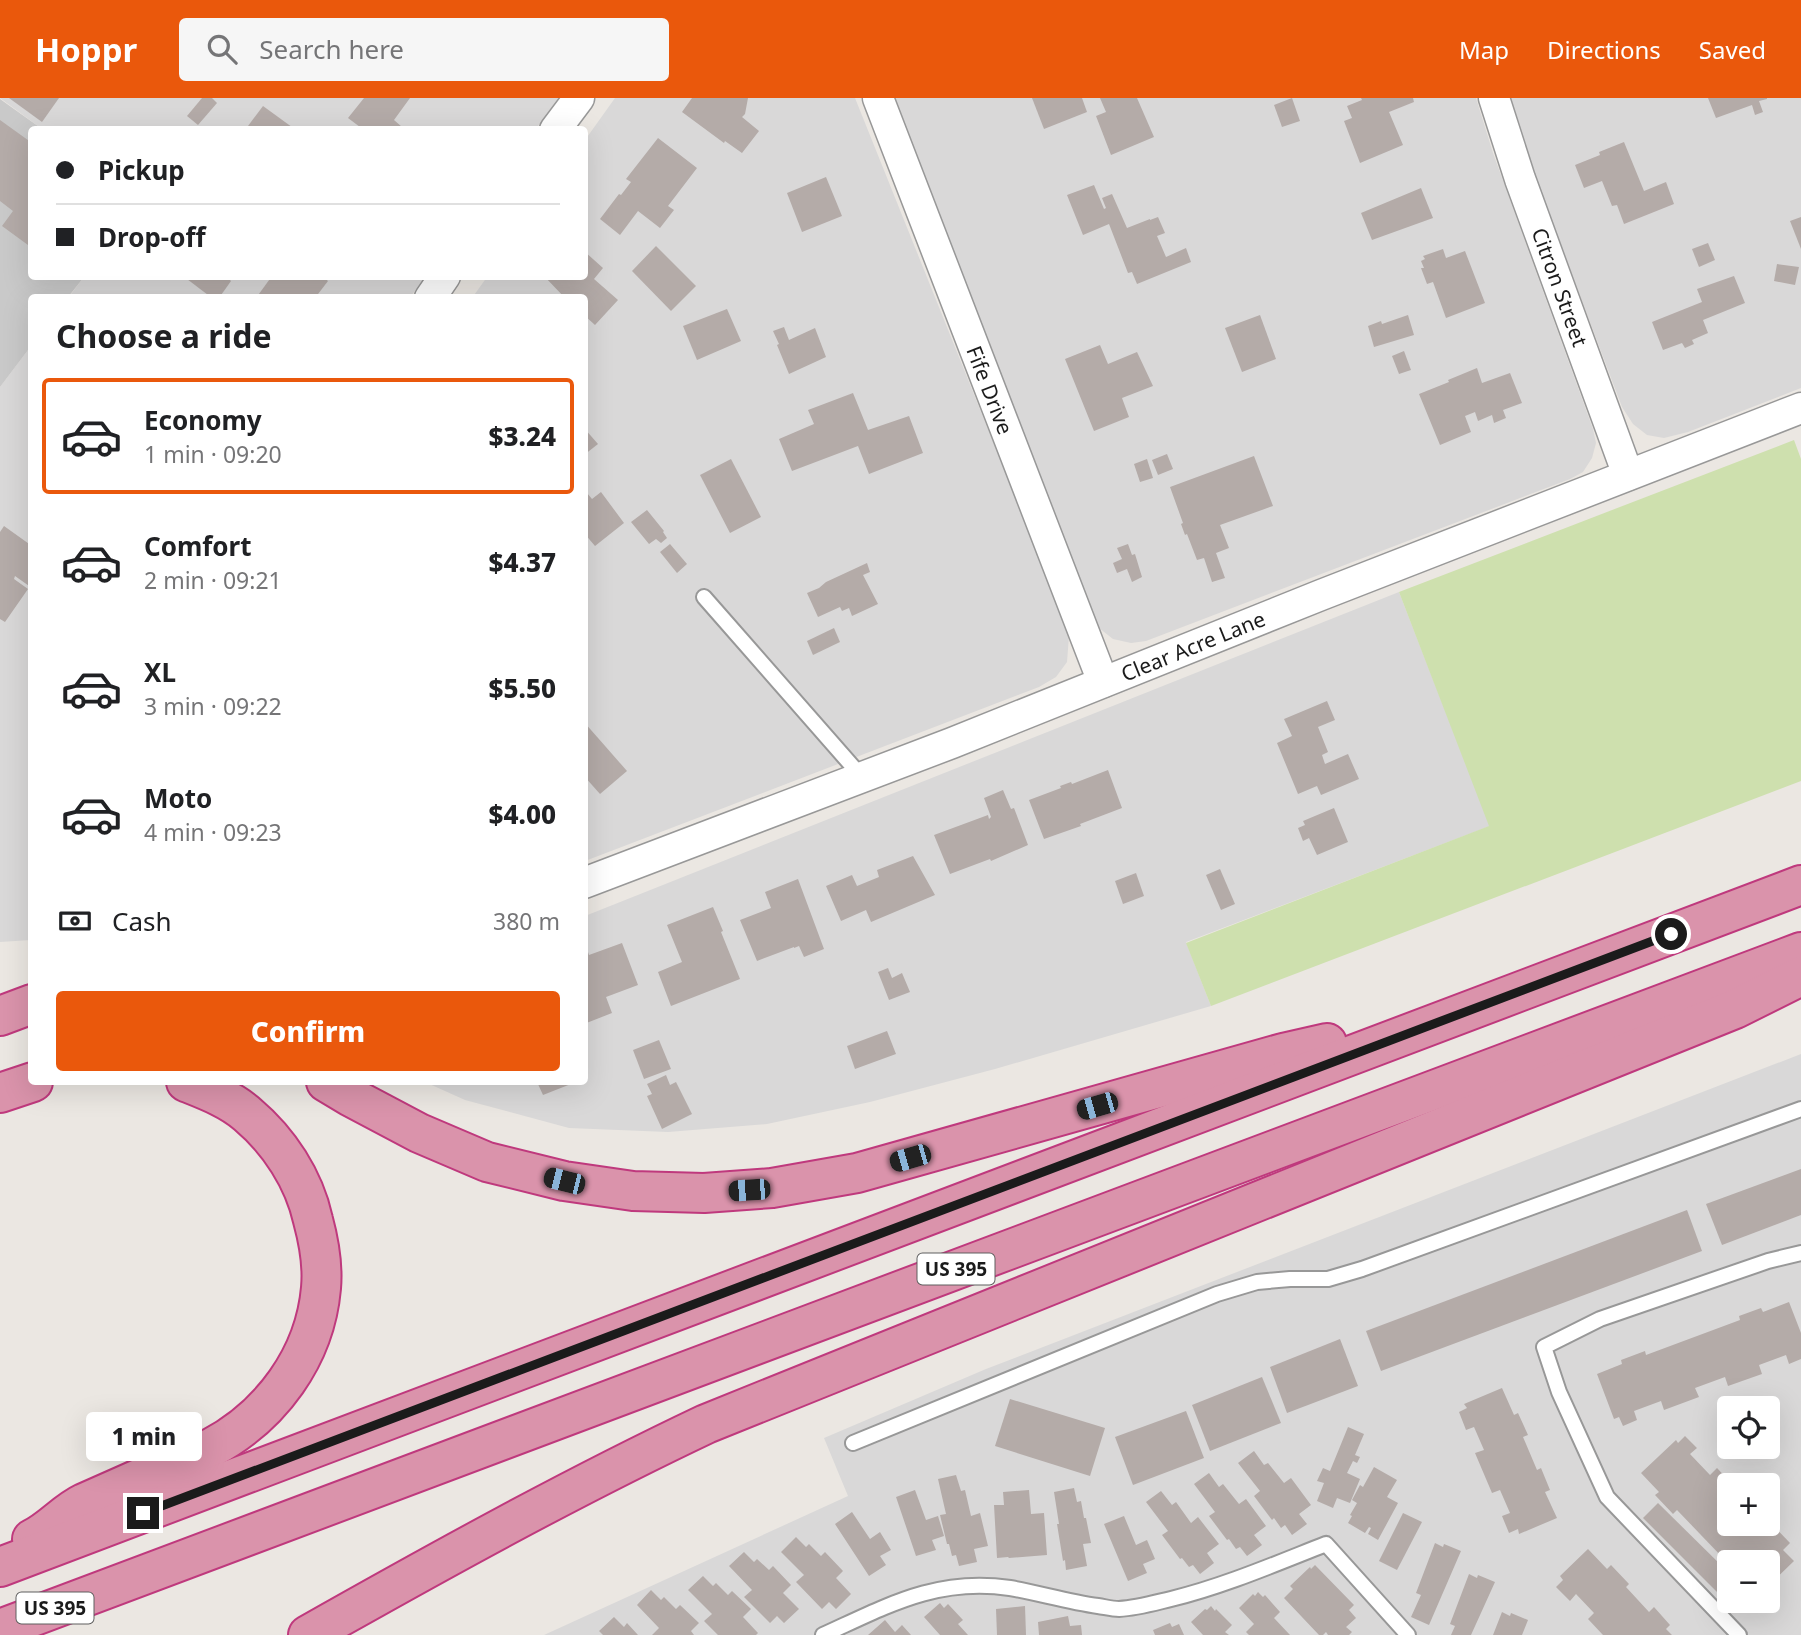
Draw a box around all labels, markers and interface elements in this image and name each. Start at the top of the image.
search box [179,18,669,81]
text: Hoppr [35,27,137,72]
icon: search [203,30,241,68]
text: Search here [259,31,404,67]
text: Map [1459,33,1509,66]
text: Directions [1547,33,1661,66]
text: Saved [1699,33,1766,66]
text: Pickup [98,152,185,188]
text: Drop-off [98,219,205,255]
street label: Citron Street [1526,224,1595,351]
text: Choose a ride [56,314,272,357]
street label: Fife Drive [960,342,1020,438]
text: Economy [144,402,262,438]
icon: car [60,405,123,468]
text: $3.24 [489,418,556,454]
text: 1 min · 09:20 [144,438,282,470]
text: Comfort [144,528,252,564]
icon: car [60,531,123,594]
text: $4.37 [489,544,556,580]
text: 2 min · 09:21 [144,564,282,596]
street label: Clear Acre Lane [1117,604,1269,688]
text: XL [144,654,176,690]
icon: car [60,657,123,720]
text: $5.50 [489,670,556,706]
text: 3 min · 09:22 [144,690,282,722]
text: Moto [144,780,212,816]
icon: car [60,783,123,846]
text: $4.00 [489,796,556,832]
text: 4 min · 09:23 [144,816,282,848]
icon: cash [56,902,94,940]
text: Cash [112,903,172,939]
text: 380 m [493,905,560,937]
route start [1655,918,1687,950]
button: Confirm [56,991,560,1071]
car [1074,1090,1121,1122]
car [887,1142,934,1174]
car [542,1166,587,1196]
car [728,1178,771,1202]
road number: US 395 [918,1254,995,1284]
map controls [1717,1396,1780,1613]
button: locate [1717,1396,1780,1459]
callout: 1 min [85,1412,201,1460]
text: 1 min [112,1420,176,1452]
button: + [1717,1473,1780,1536]
route end [127,1497,159,1529]
button: − [1717,1550,1780,1613]
road number: US 395 [16,1592,94,1624]

